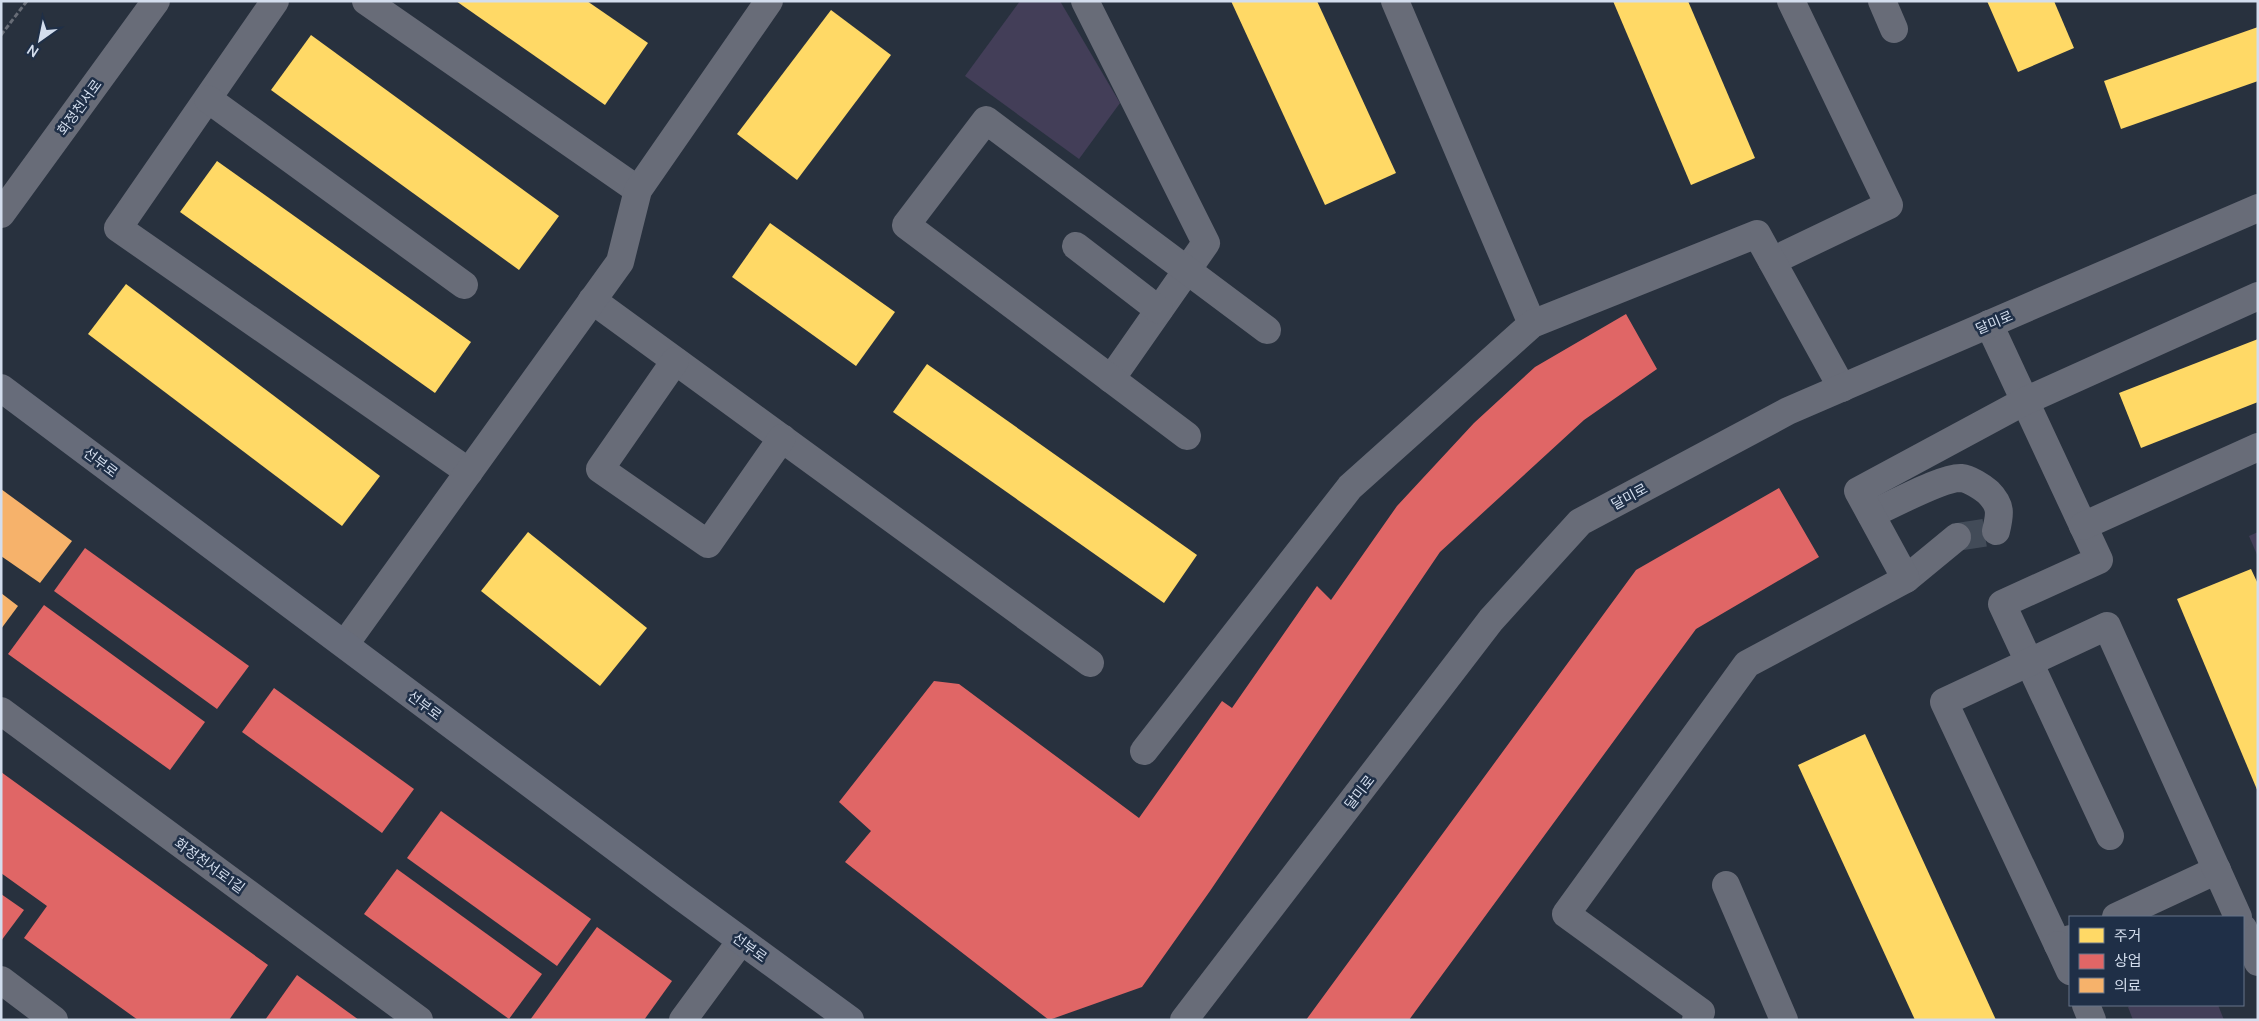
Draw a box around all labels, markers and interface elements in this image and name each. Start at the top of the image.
north arrow [15,15,65,65]
text: N [23,41,42,62]
street label: 화정천서로 [52,75,106,139]
street label: 달미로 [1973,306,2016,338]
street label: 선부로 [80,443,122,481]
street label: 달미로 [1607,478,1651,513]
street label: 선부로 [404,686,446,724]
street label: 달미로 [1340,771,1378,813]
street label: 화정천서로1길 [171,833,249,897]
legend [2069,916,2244,1006]
text: 주거 [2114,925,2142,946]
street label: 선부로 [729,928,771,966]
text: 상업 [2114,950,2142,971]
text: 의료 [2114,975,2142,996]

